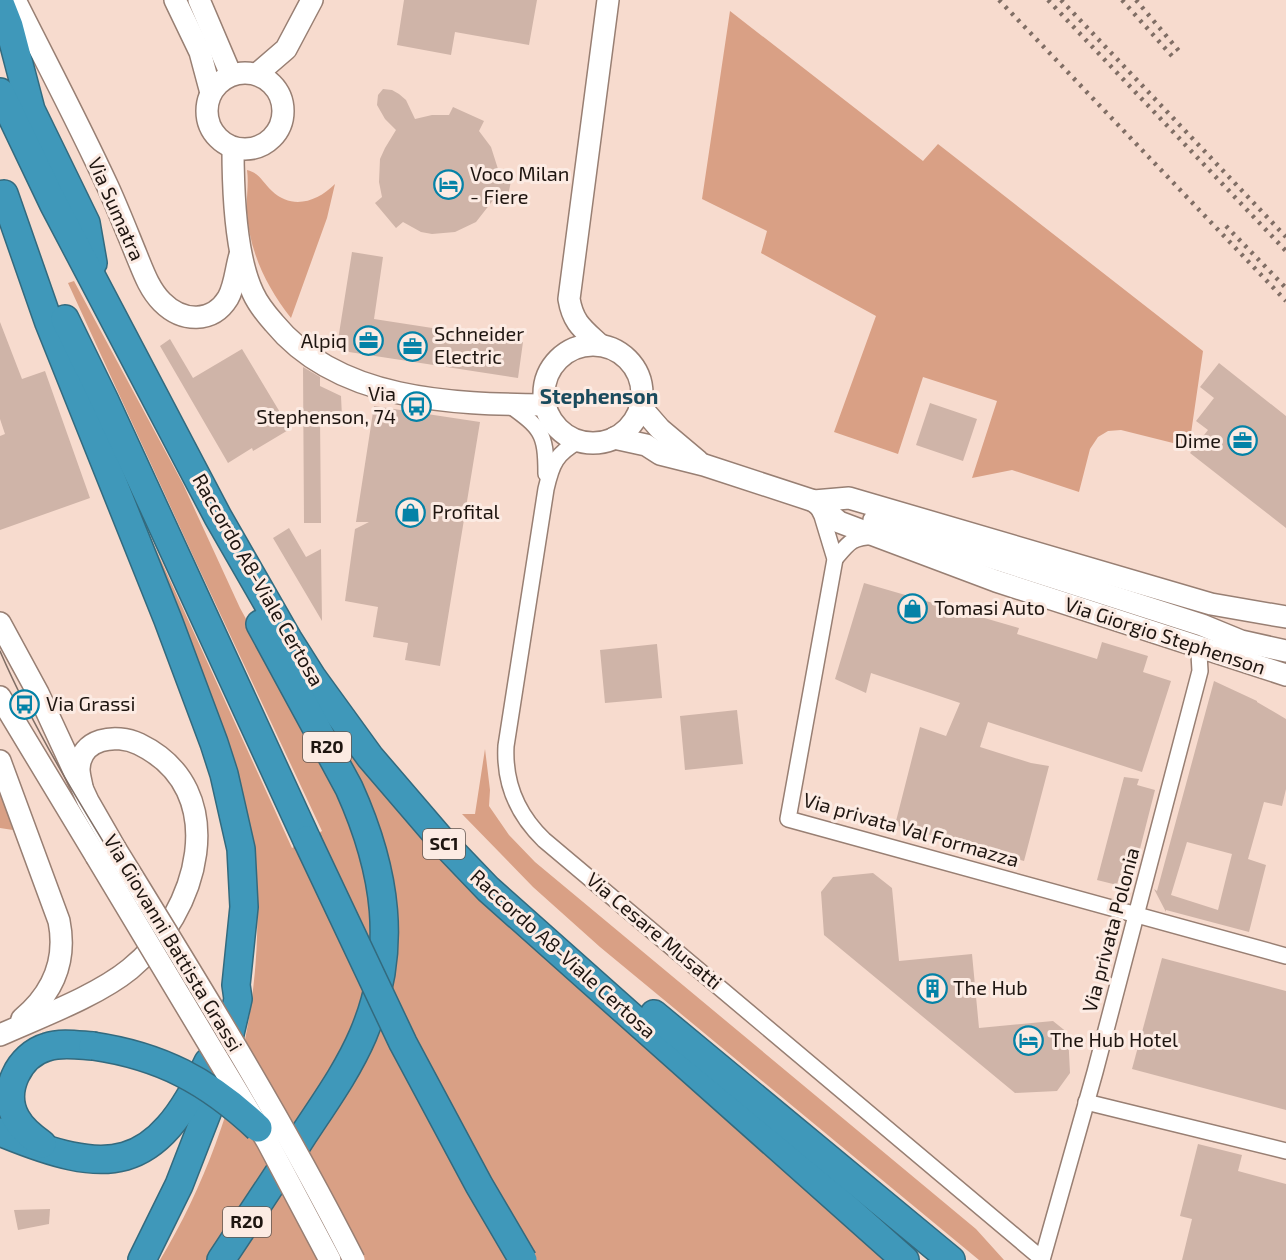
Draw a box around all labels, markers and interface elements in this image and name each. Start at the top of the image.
street label: Via Sumatra [84,153,150,264]
place label: Voco Milan - Fiere [470,161,569,208]
hotel icon: Voco Milan - Fiere [433,169,465,201]
place label: Schneider Electric [434,321,524,368]
office icon: Alpiq [352,325,384,357]
place label: Alpiq [301,328,347,352]
office icon: Schneider Electric [397,330,429,362]
place label: Via Stephenson, 74 [256,381,396,428]
district label: Stephenson [540,383,658,408]
bus stop icon: Via Stephenson, 74 [401,390,433,422]
office icon: Dime [1226,425,1258,457]
place label: Dime [1175,428,1221,452]
street label: Raccordo A8-Viale Certosa [188,469,330,690]
shop icon: Profital [395,496,427,528]
place label: Profital [432,499,500,523]
street label: Via Giorgio Stephenson [1062,591,1269,679]
shop icon: Tomasi Auto [897,592,929,624]
place label: Tomasi Auto [934,595,1045,619]
bus stop icon: Via Grassi [9,688,41,720]
place label: Via Grassi [46,691,135,715]
road number: R20 [303,732,351,762]
street label: Via privata Val Formazza [801,787,1022,871]
road number: SC1 [423,829,465,859]
street label: Via Giovanni Battista Grassi [99,830,248,1055]
street label: Via privata Polonia [1076,845,1144,1015]
street label: Raccordo A8-Viale Certosa [466,864,661,1043]
street label: Via Cesare Musatti [582,867,727,994]
building icon: The Hub [916,972,948,1004]
place label: The Hub [953,975,1028,999]
hotel icon: The Hub Hotel [1013,1024,1045,1056]
place label: The Hub Hotel [1050,1027,1178,1051]
road number: R20 [223,1207,271,1237]

